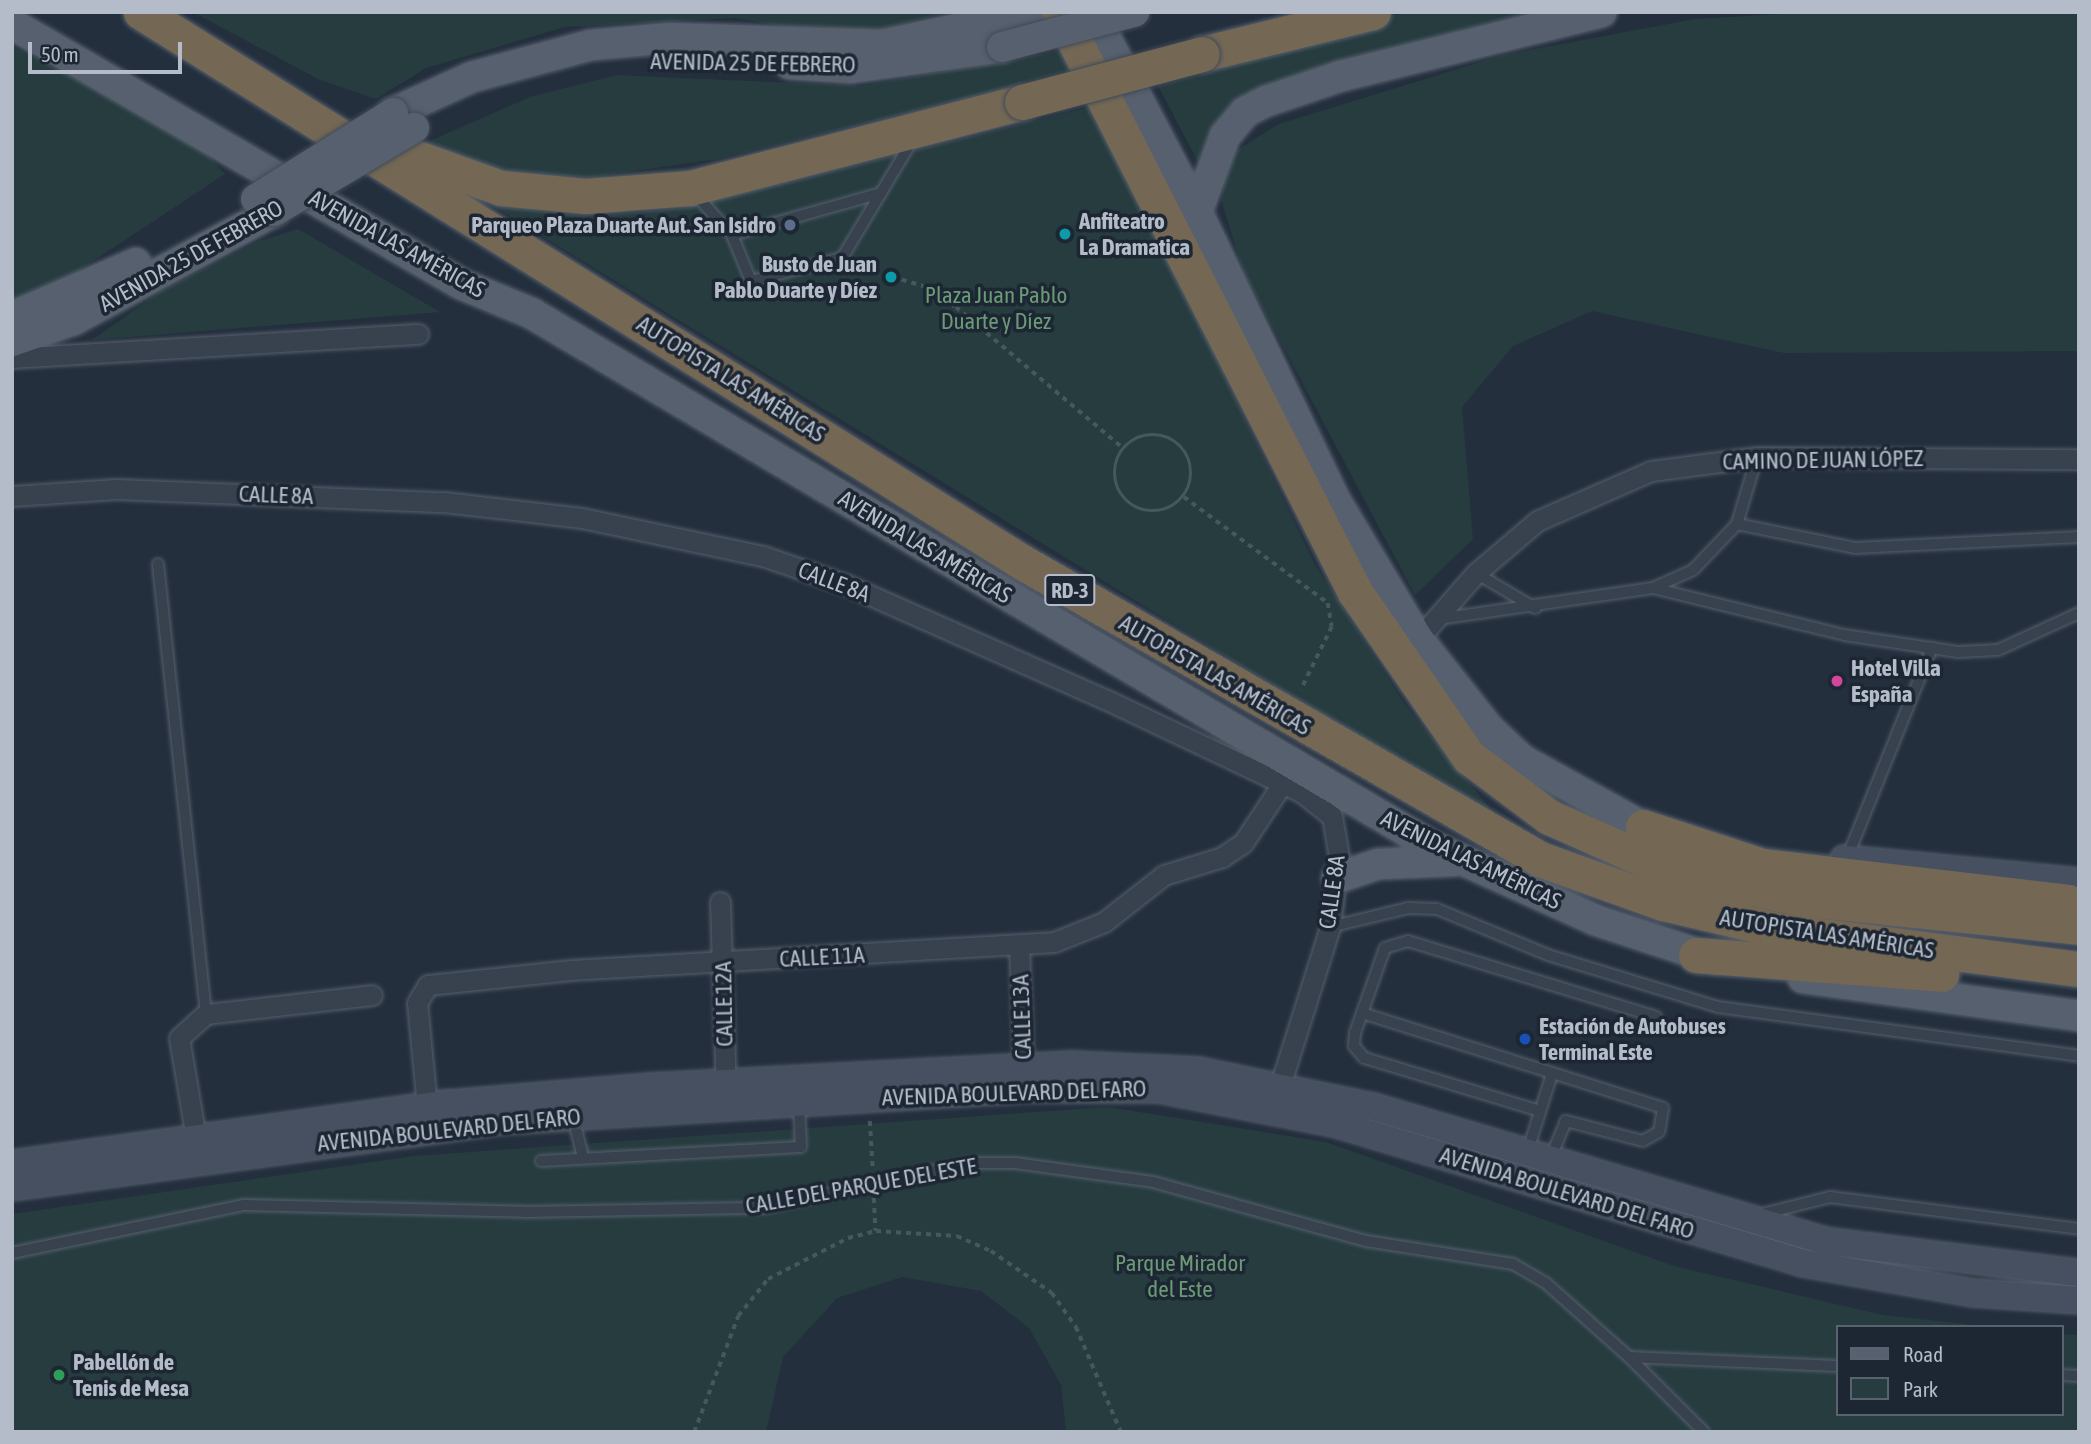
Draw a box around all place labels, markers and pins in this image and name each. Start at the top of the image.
place label: Anfiteatro La Dramatica [1079,207,1190,261]
place label: Parqueo Plaza Duarte Aut. San Isidro [471,211,776,239]
marker: Parqueo Plaza Duarte Aut. San Isidro [782,217,798,233]
marker: Anfiteatro La Dramatica [1057,226,1073,242]
place label: Busto de Juan Pablo Duarte y Díez [714,250,877,304]
marker: Busto de Juan Pablo Duarte y Díez [883,269,899,285]
place label: Hotel Villa España [1851,654,1941,708]
marker: Hotel Villa España [1829,673,1845,689]
place label: Estación de Autobuses Terminal Este [1539,1012,1726,1066]
marker: Estación de Autobuses Terminal Este [1517,1031,1533,1047]
place label: Pabellón de Tenis de Mesa [73,1348,189,1402]
marker: Pabellón de Tenis de Mesa [51,1367,67,1383]

